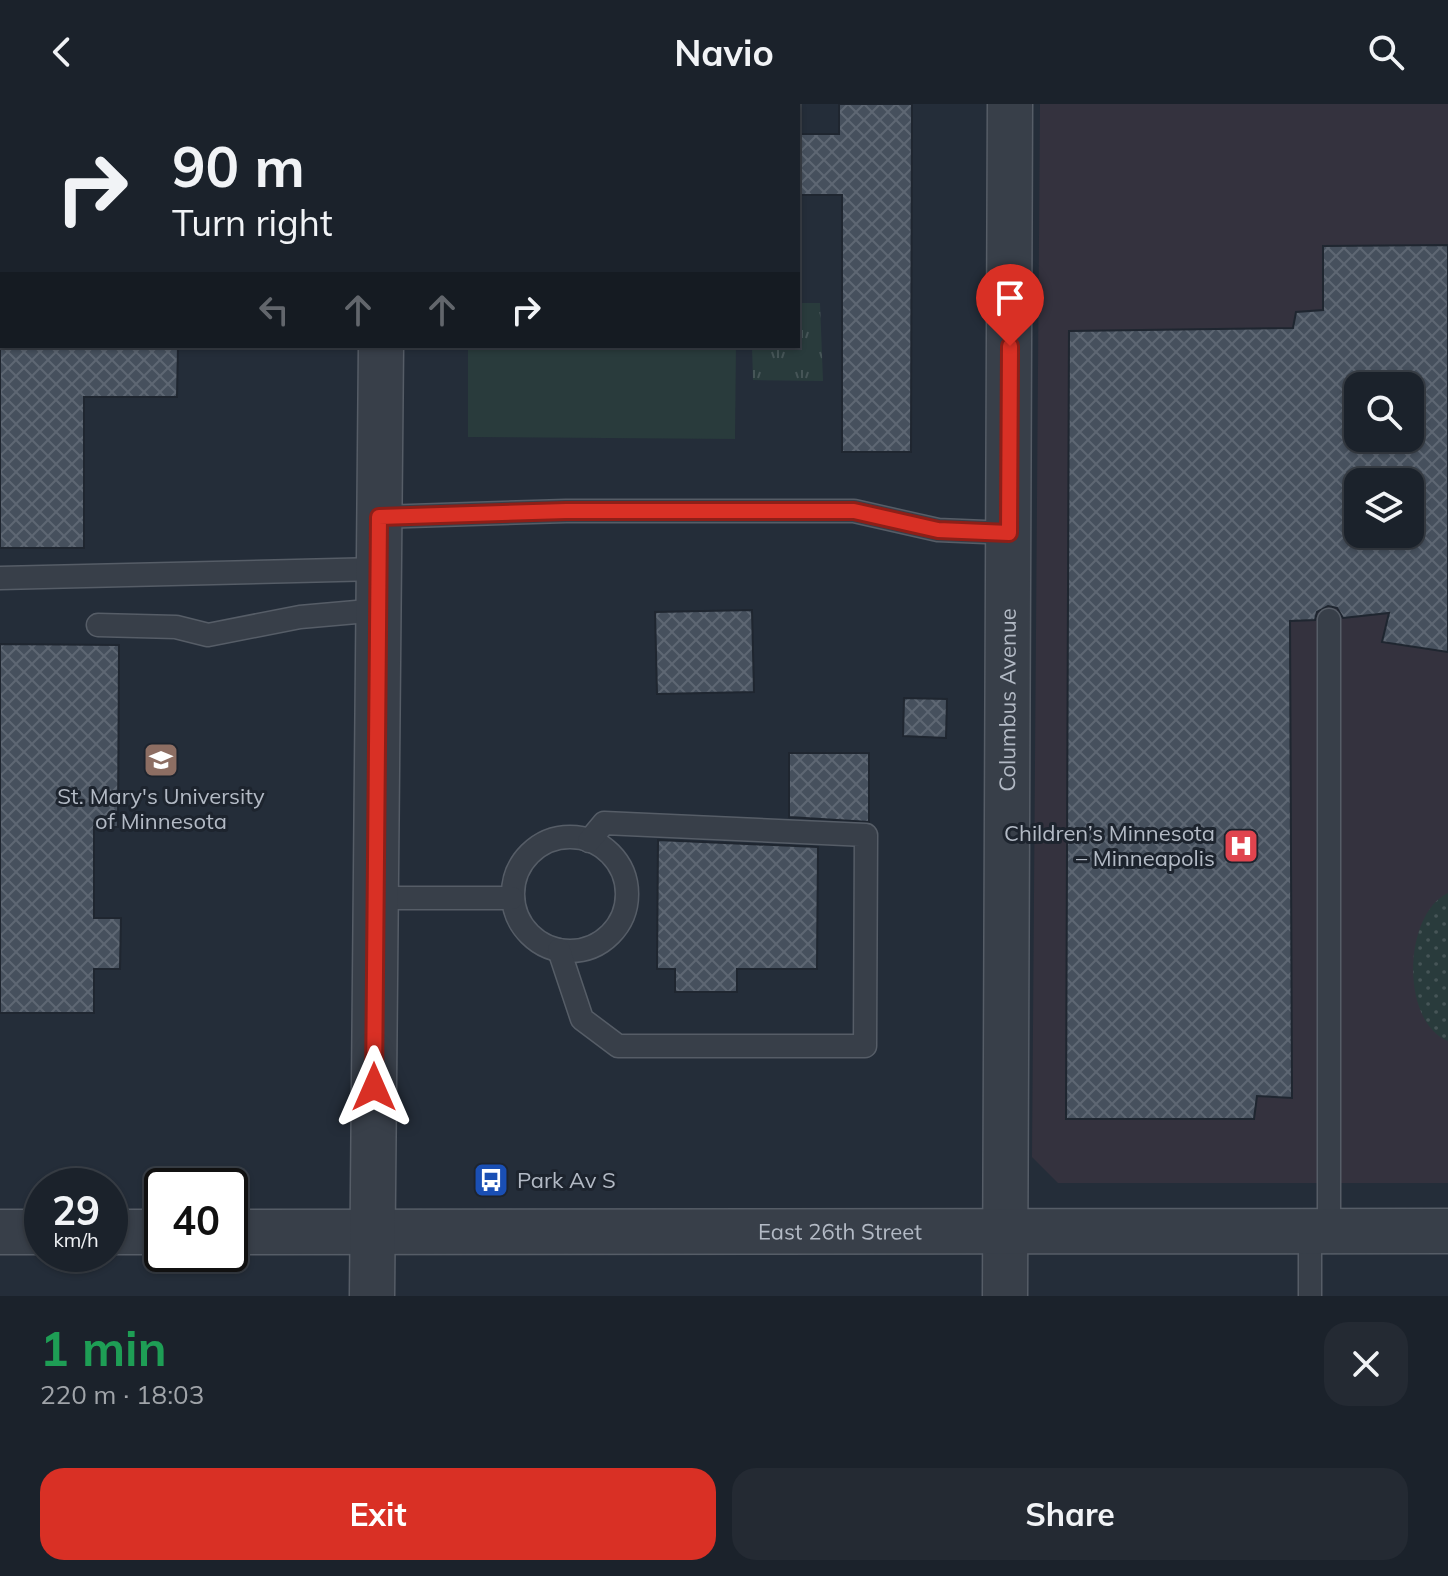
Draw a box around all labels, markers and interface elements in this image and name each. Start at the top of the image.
icon: back [40,30,84,74]
text: Navio [674,30,774,75]
icon: search [1364,30,1408,74]
text: 90 m [172,131,305,201]
icon: right [40,136,144,240]
text: Turn right [172,200,333,245]
pin [976,264,1044,346]
icon: arrive [988,276,1032,320]
icon: left [252,288,296,332]
icon: ahead [336,288,380,332]
icon: ahead [420,288,464,332]
icon: right [504,288,548,332]
map controls [1344,372,1424,548]
button: search [1344,372,1424,452]
button: layers [1344,468,1424,548]
street label: Columbus Avenue [993,608,1022,792]
school or university icon: St. Mary's University of Minnesota [142,741,180,779]
place label: St. Mary's University of Minnesota [57,782,265,835]
place label: Children’s Minnesota – Minneapolis [1004,819,1215,872]
hospital icon: Children’s Minnesota – Minneapolis [1222,827,1260,865]
position arrow [332,1045,416,1129]
bus stop icon: Park Av S [472,1161,510,1199]
place label: Park Av S [517,1166,616,1194]
speed limit sign: 40 [144,1168,248,1272]
text: 29 [52,1185,100,1235]
street label: East 26th Street [758,1217,922,1246]
text: km/h [53,1227,99,1252]
text: 1 min [40,1318,167,1378]
button: close [1324,1322,1408,1406]
text: 220 m · 18:03 [40,1378,204,1411]
button: Exit [40,1468,716,1560]
button: Share [732,1468,1408,1560]

